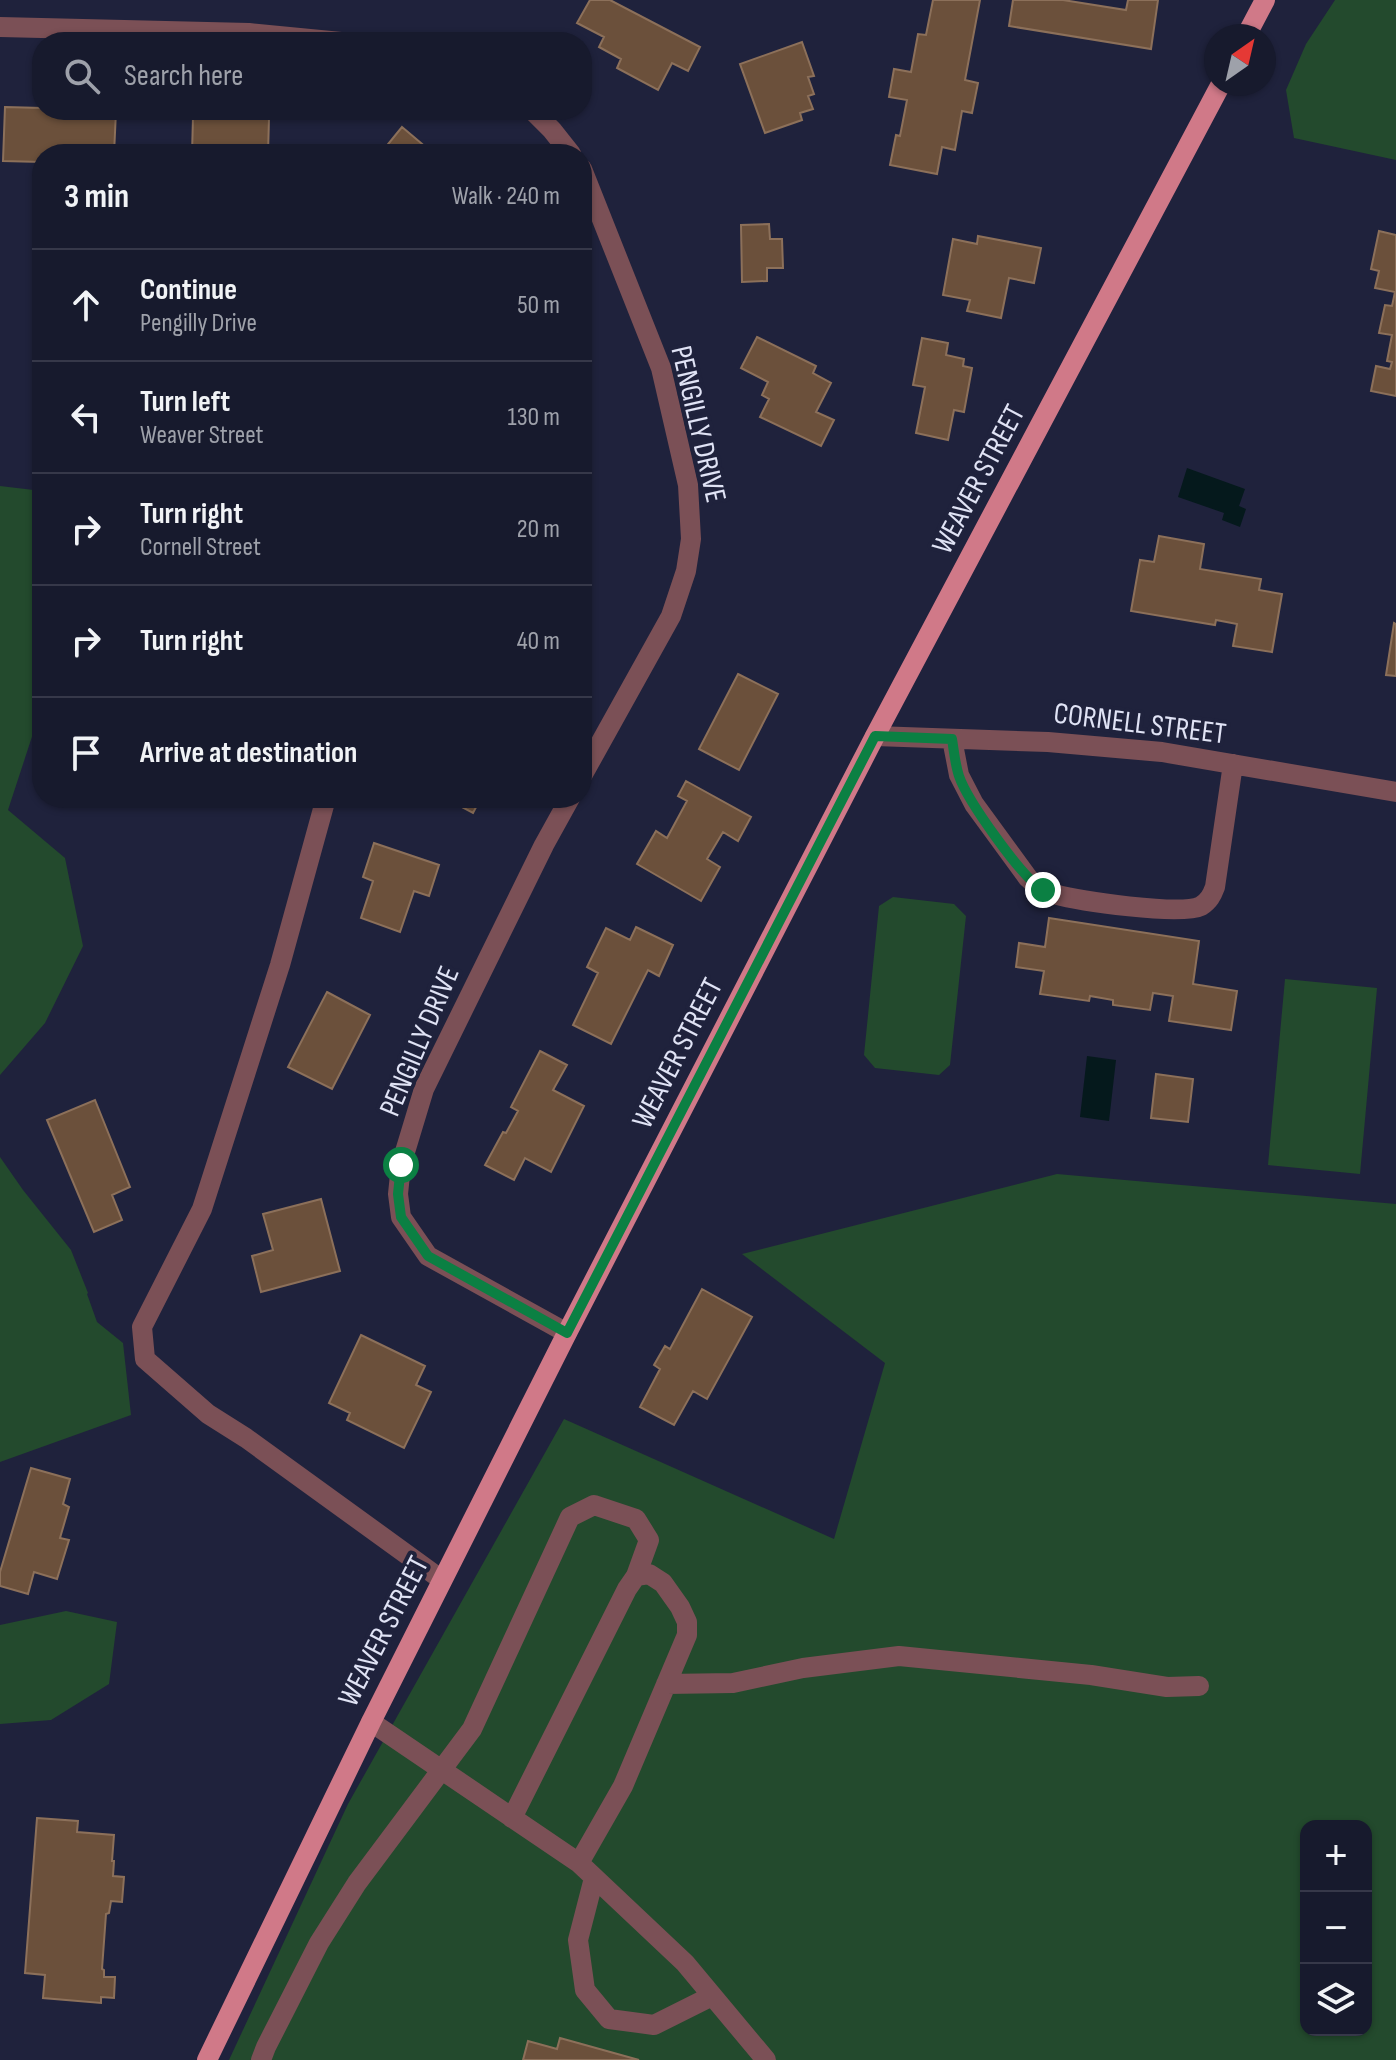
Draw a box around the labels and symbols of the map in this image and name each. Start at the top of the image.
north arrow [1204,24,1276,96]
street label: PENGILLY DRIVE [663,342,734,506]
street label: WEAVER STREET [925,399,1033,560]
street label: CORNELL STREET [1052,696,1228,752]
route end [1025,872,1061,908]
street label: PENGILLY DRIVE [372,961,468,1122]
street label: WEAVER STREET [625,972,731,1135]
route start [383,1147,419,1183]
street label: WEAVER STREET [331,1550,437,1713]

